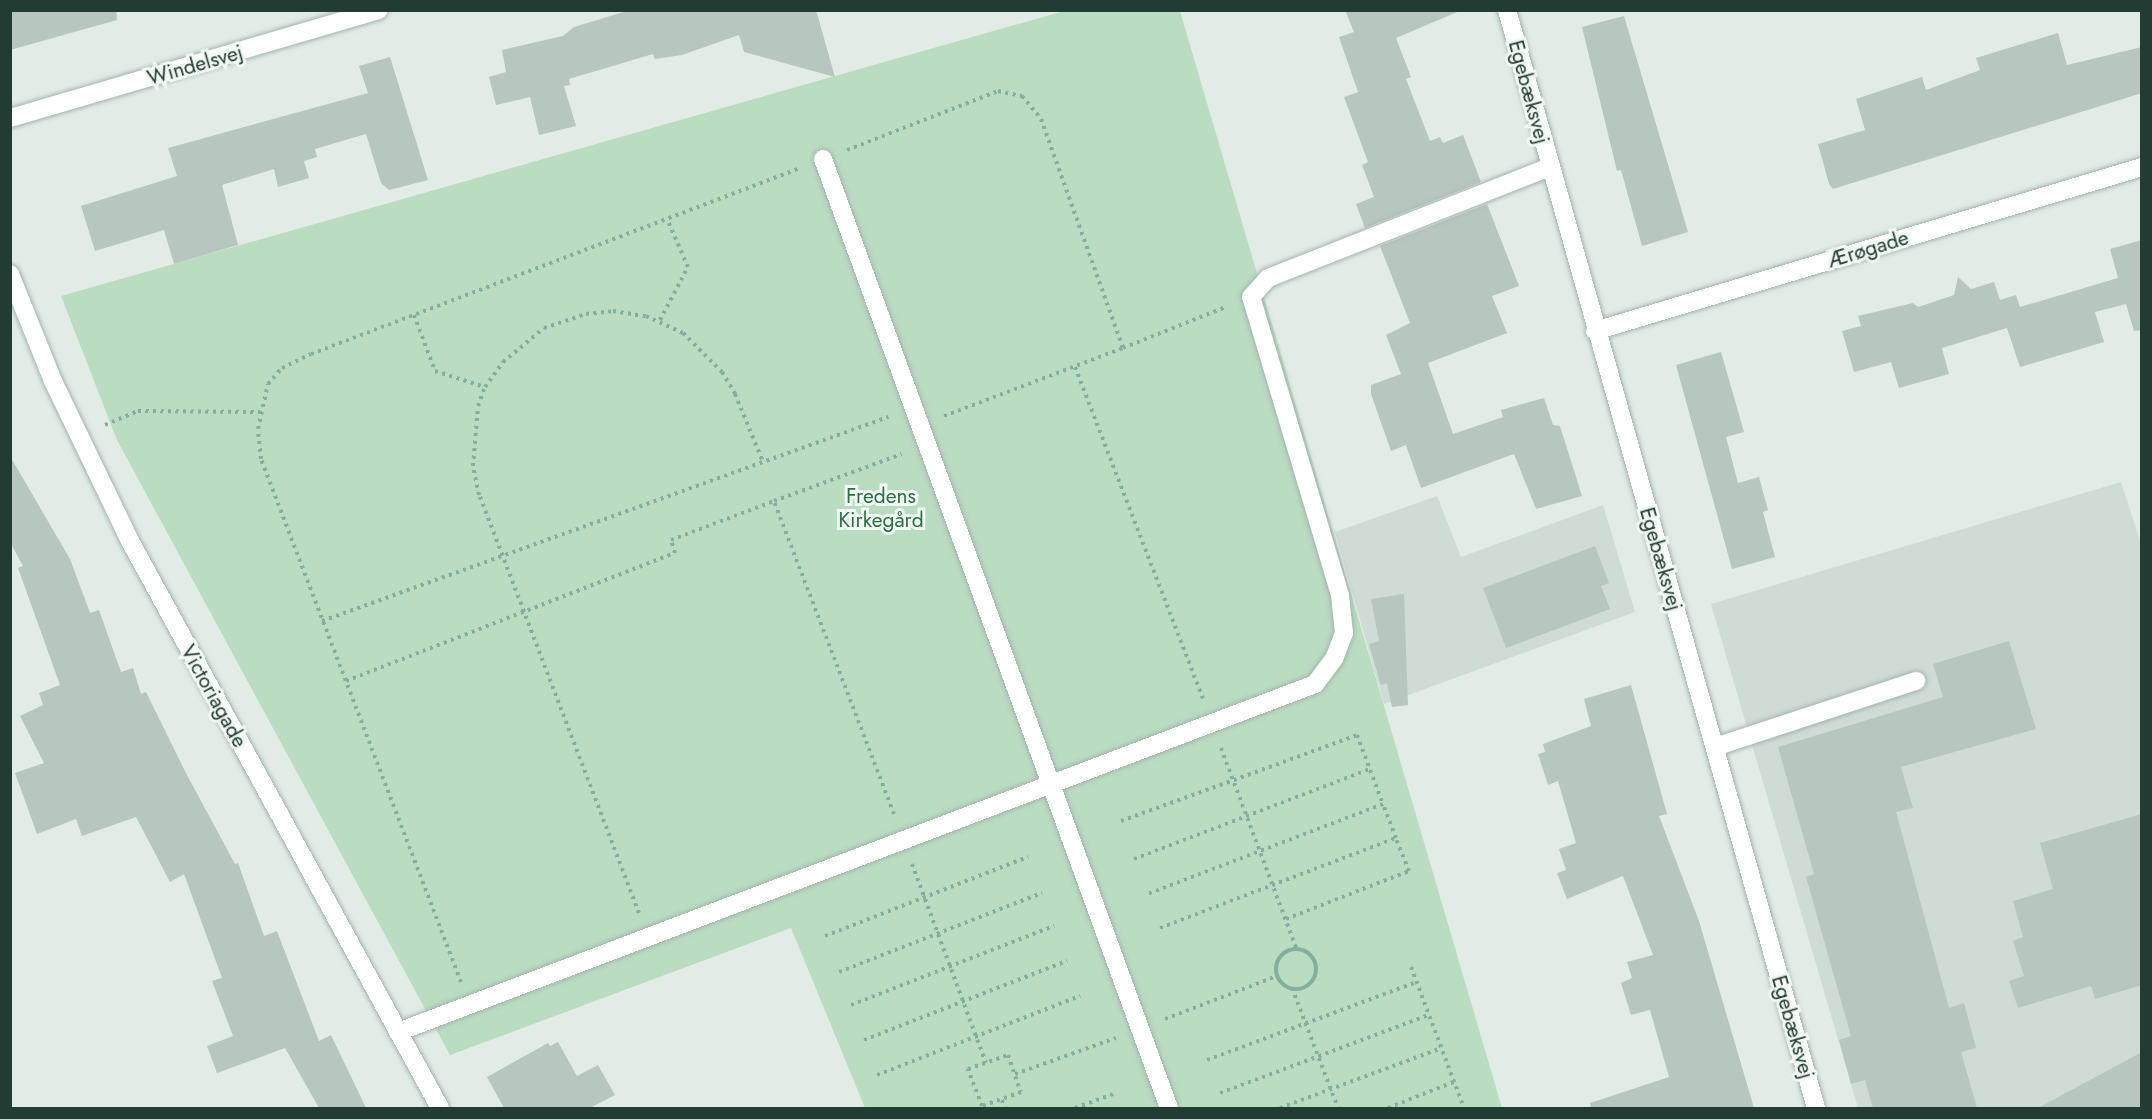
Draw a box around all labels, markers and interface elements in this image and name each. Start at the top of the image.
street label: Egebæksvej [1503,37,1555,147]
street label: Windelsvej [144,39,246,91]
street label: Ærøgade [1824,225,1912,273]
park label: Fredens Kirkegård [838,483,924,533]
street label: Egebæksvej [1634,504,1688,614]
street label: Victoriagade [175,640,253,752]
street label: Egebæksvej [1766,972,1820,1082]

